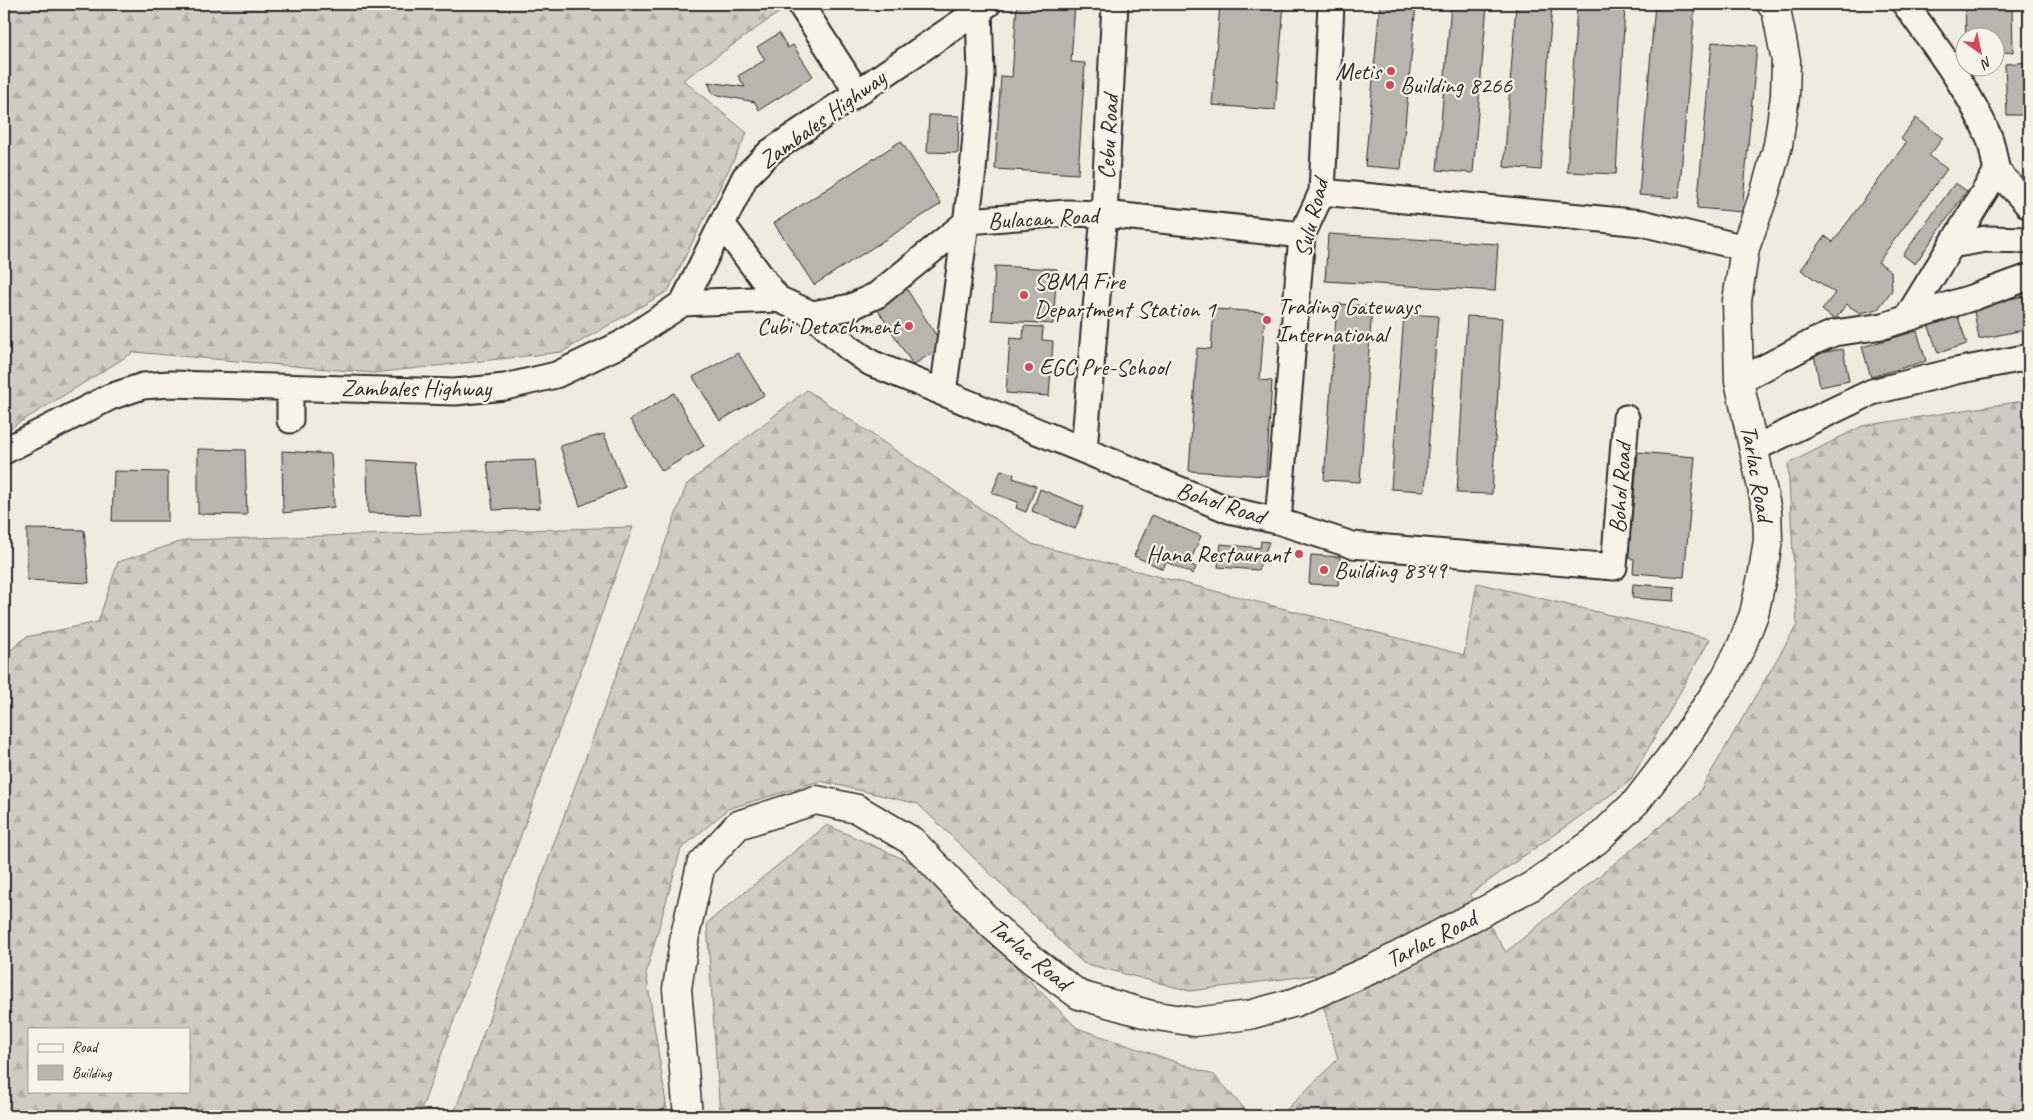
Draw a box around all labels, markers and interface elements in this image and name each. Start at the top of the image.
north arrow [1956,28,2006,78]
text: N [1977,53,1995,73]
place label: Metis [1335,56,1383,86]
street label: Zambales Highway [753,62,893,175]
marker: Metis [1385,65,1397,77]
place label: Building 8266 [1400,70,1513,100]
marker: Building 8266 [1384,79,1396,91]
street label: Cebu Road [1091,90,1125,180]
street label: Sulu Road [1287,172,1336,260]
street label: Bulacan Road [987,200,1102,236]
place label: SBMA Fire Department Station 1 [1034,266,1217,324]
marker: SBMA Fire Department Station 1 [1018,289,1030,301]
place label: Trading Gateways International [1277,291,1422,349]
place label: Cubi Detachment [757,311,901,341]
marker: Trading Gateways International [1261,314,1273,326]
marker: Cubi Detachment [903,320,915,332]
place label: EGC Pre-School [1039,352,1171,382]
marker: EGC Pre-School [1023,361,1035,373]
street label: Zambales Highway [341,373,493,403]
street label: Tarlac Road [1734,422,1781,527]
street label: Bohol Road [1602,438,1638,534]
street label: Bohol Road [1173,475,1272,532]
place label: Hana Restaurant [1146,539,1292,569]
marker: Hana Restaurant [1293,548,1305,560]
place label: Building 8349 [1334,555,1448,585]
marker: Building 8349 [1318,564,1330,576]
street label: Tarlac Road [1381,902,1484,974]
street label: Tarlac Road [983,911,1080,999]
legend [28,1028,190,1092]
text: Road [72,1038,99,1057]
text: Building [72,1064,112,1083]

